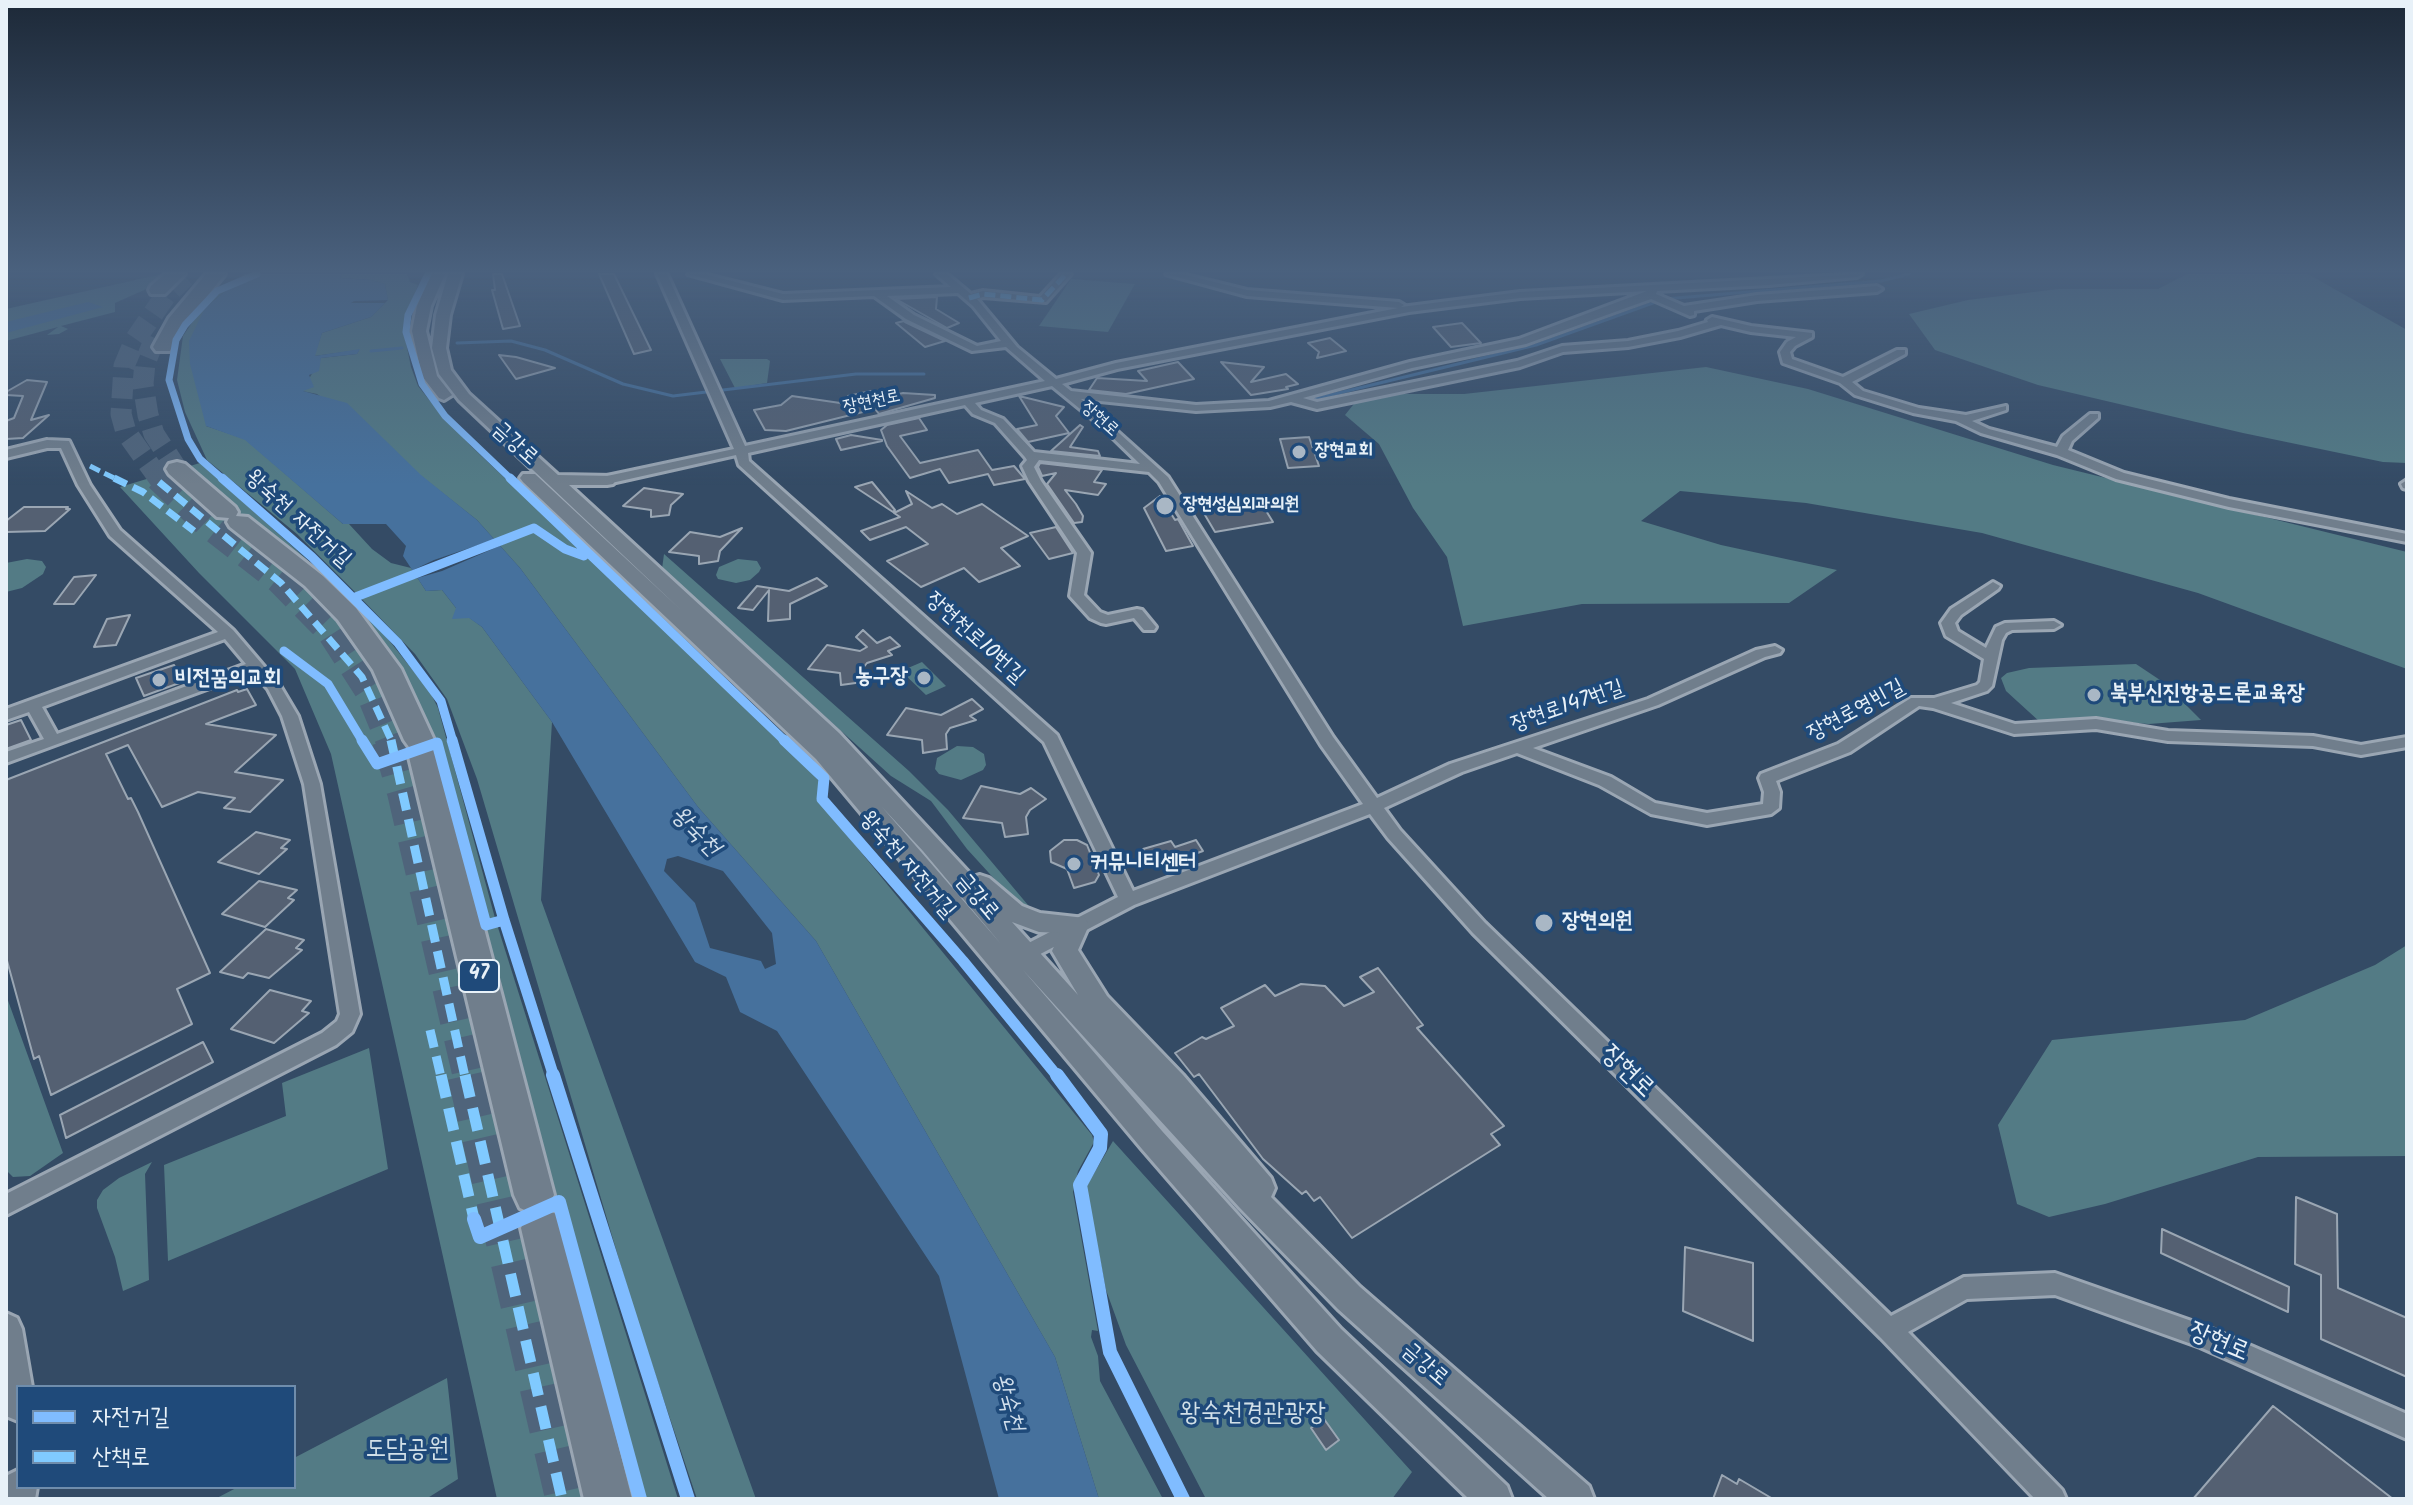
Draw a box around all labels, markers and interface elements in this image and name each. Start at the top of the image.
street label: 장현천로 [841,386,903,420]
street label: 장현로 [1076,397,1122,443]
street label: 금강로 [485,417,543,473]
place label: 장현교회 [1315,441,1373,463]
marker: 장현교회 [1290,443,1308,461]
street label: 왕숙천 자전거길 [239,466,355,574]
marker: 장현성심외과의원 [1154,495,1176,517]
place label: 장현성심외과의원 [1183,495,1299,517]
street label: 장현천로10번길 [919,588,1029,690]
place label: 농구장 [855,665,908,691]
place label: 비전꿈의교회 [175,667,281,693]
marker: 농구장 [915,669,933,687]
marker: 비전꿈의교회 [150,671,168,689]
street label: 장현로영빈길 [1804,675,1910,749]
street label: 장현로147번길 [1508,676,1628,740]
place label: 북부신진항공드론교육장 [2110,682,2305,708]
marker: 북부신진항공드론교육장 [2085,686,2103,704]
water label: 왕숙천 [663,802,725,864]
street label: 왕숙천 자전거길 [852,807,960,925]
place label: 커뮤니티센터 [1090,851,1196,877]
marker: 커뮤니티센터 [1065,855,1083,873]
street label: 금강로 [949,869,1003,927]
place label: 장현의원 [1562,910,1633,936]
marker: 장현의원 [1533,912,1555,934]
road number: 47 [459,960,499,992]
street label: 장현로 [1593,1040,1659,1106]
street label: 장현로 [2183,1317,2253,1371]
street label: 금강로 [1395,1339,1453,1393]
water label: 왕숙천 [984,1371,1028,1435]
legend [16,1385,296,1489]
text: 자전거길 [92,1398,169,1437]
park label: 왕숙천경관광장 [1180,1400,1326,1432]
park label: 도담공원 [365,1436,449,1468]
text: 산책로 [92,1438,150,1477]

